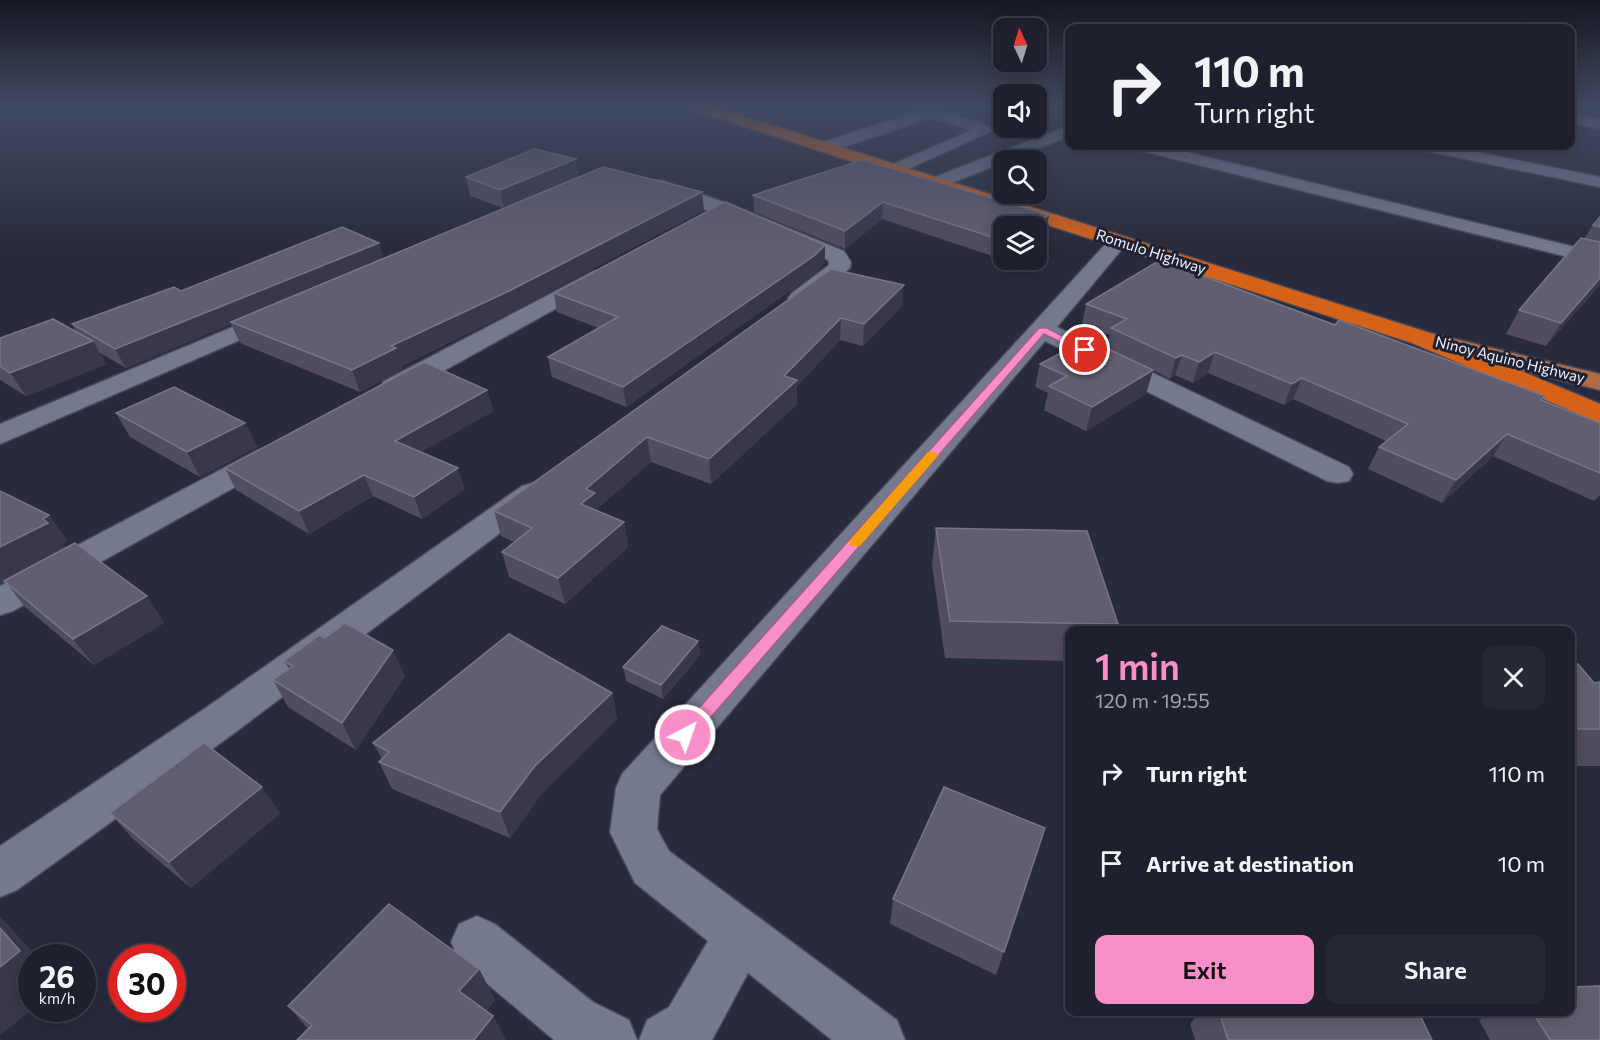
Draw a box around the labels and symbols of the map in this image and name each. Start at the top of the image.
north arrow [993,18,1047,72]
street label: Romulo Highway [1094,225,1209,277]
pin [1059,324,1110,375]
street label: Ninoy Aquino Highway [1434,332,1587,386]
position arrow [653,703,717,767]
speed limit sign: 30 [108,944,186,1022]

